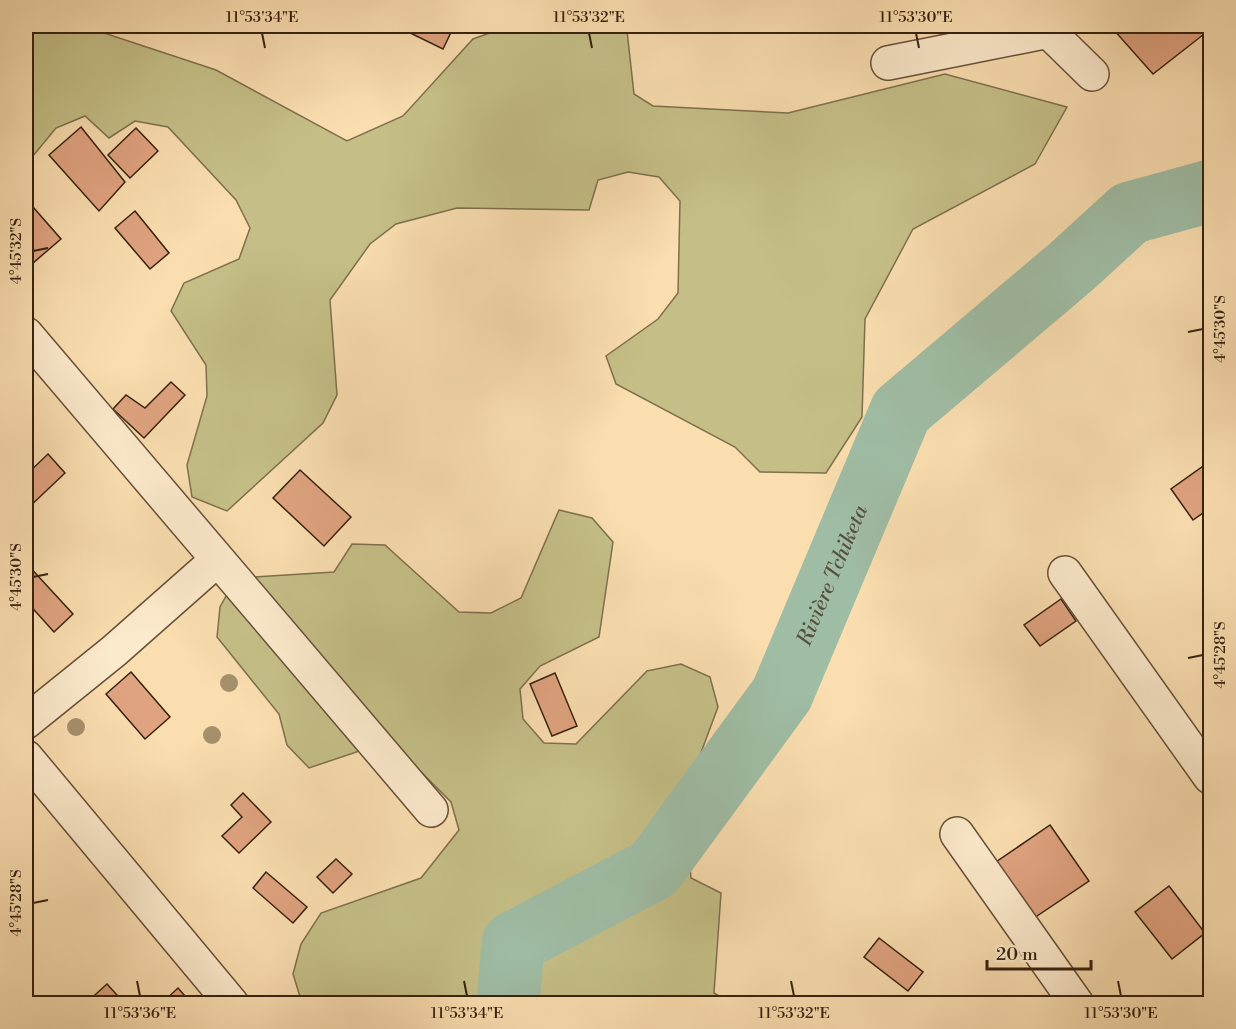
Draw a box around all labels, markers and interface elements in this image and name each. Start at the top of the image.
text: 11°53'34"E [226,8,298,27]
text: 11°53'32"E [553,8,625,27]
text: 11°53'30"E [879,8,953,27]
text: 4°45'32"S [7,218,26,284]
text: 4°45'30"S [1211,295,1230,363]
water label: Rivière Tchiketa [791,501,874,651]
text: 4°45'30"S [7,543,26,611]
text: 4°45'28"S [1211,621,1230,689]
text: 4°45'28"S [7,869,26,937]
scale bar [987,933,1090,971]
text: 20 m [996,943,1038,966]
text: 11°53'36"E [104,1004,176,1023]
text: 11°53'34"E [431,1004,503,1023]
text: 11°53'32"E [758,1004,830,1023]
text: 11°53'30"E [1084,1004,1158,1023]

